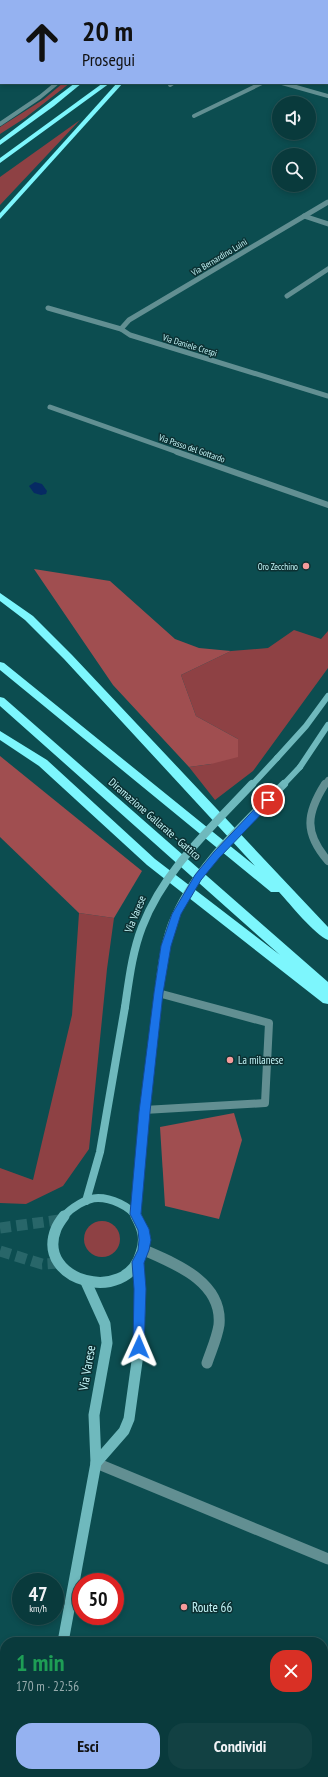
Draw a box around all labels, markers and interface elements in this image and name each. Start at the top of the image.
text: 20 m [82,12,133,49]
icon: ahead [16,16,68,68]
text: Prosegui [82,48,135,71]
map controls [272,96,316,192]
button: sound [272,96,316,140]
button: search [272,148,316,192]
street label: Via Bernardino Luini [188,236,249,278]
street label: Via Daniele Crespi [160,331,219,359]
street label: Via Passo del Gottardo [156,431,227,465]
place label: Oro Zecchino [258,561,298,572]
marker: Oro Zecchino [301,561,311,571]
street label: Diramazione Gallarate - Gattico [106,775,204,863]
pin [251,783,285,817]
icon: arrive [257,789,279,811]
street label: Via Varese [121,893,149,936]
place label: La milanese [238,1053,284,1067]
marker: La milanese [225,1055,235,1065]
position arrow [118,1326,160,1368]
street label: Via Varese [74,1344,99,1393]
speed limit sign: 50 [72,1573,124,1625]
text: 47 [28,1581,48,1607]
place label: Route 66 [192,1599,232,1616]
text: km/h [29,1602,47,1615]
marker: Route 66 [179,1602,189,1612]
text: 1 min [16,1647,64,1678]
button: close [270,1650,312,1692]
text: 170 m · 22:56 [16,1678,79,1695]
button: Esci [16,1723,160,1769]
button: Condividi [168,1723,312,1769]

